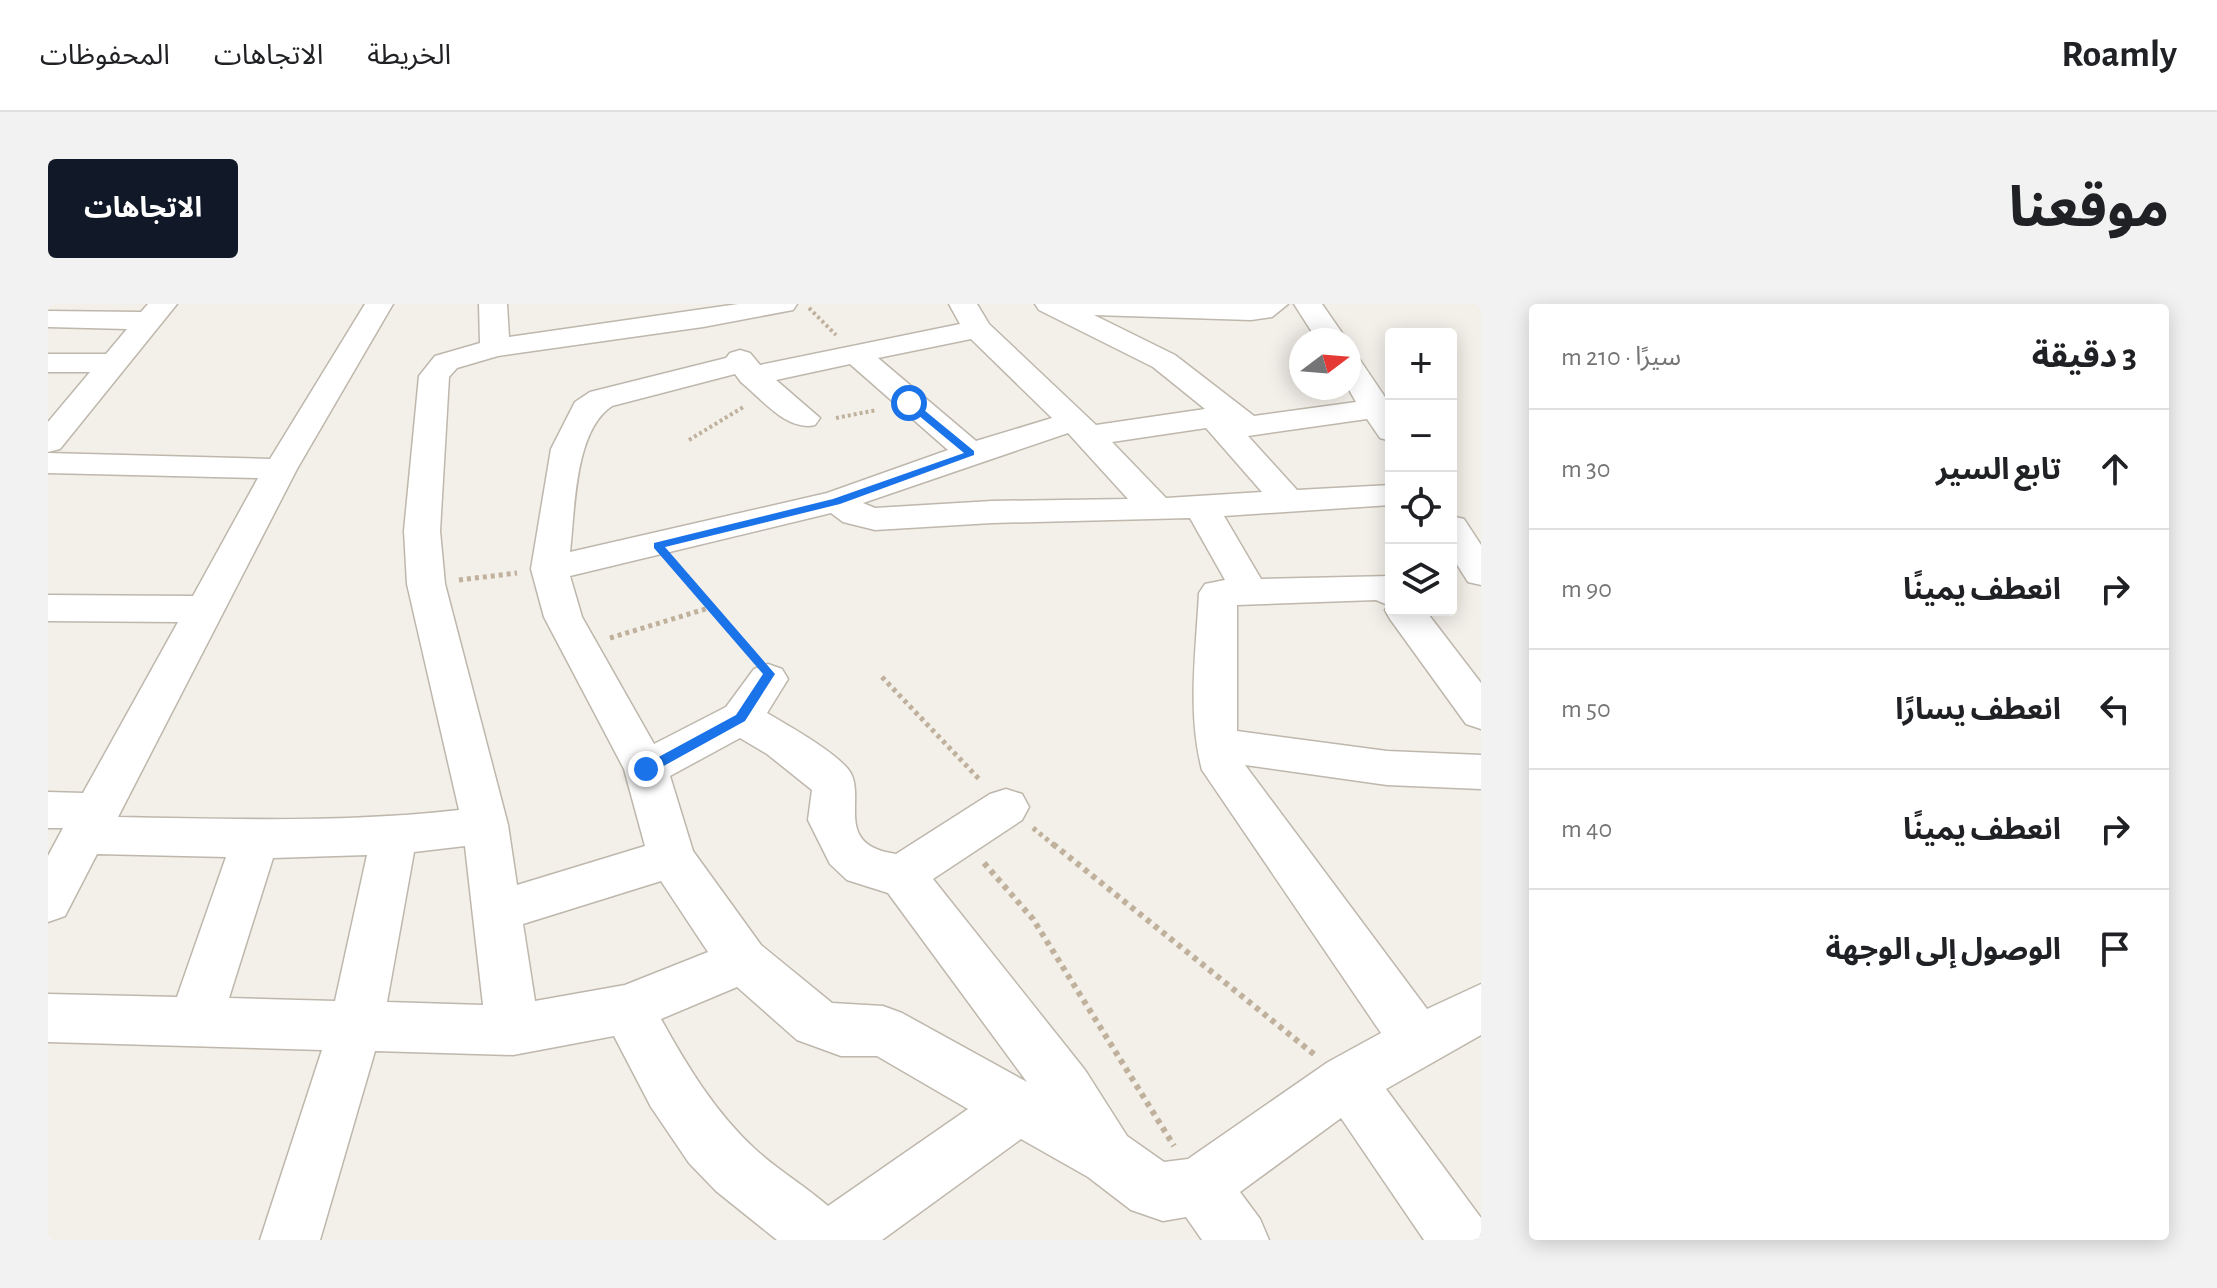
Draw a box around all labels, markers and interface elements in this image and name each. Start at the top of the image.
text: Roamly [2061,36,2177,74]
text: المحفوظات [40,42,170,70]
text: الاتجاهات [214,42,323,70]
text: الخريطة [367,42,451,70]
button: الاتجاهات [48,159,238,258]
text: موقعنا [2009,181,2169,237]
north arrow [1289,328,1361,400]
map controls [1385,328,1457,616]
button: + [1385,328,1457,400]
text: 3 دقيقة [2032,340,2137,374]
text: سيرًا · 210 m [1561,344,1681,370]
route start [891,385,927,421]
button: − [1385,400,1457,472]
icon: ahead [2093,447,2137,491]
text: تابع السير [1936,455,2061,485]
text: 30 m [1561,456,1611,482]
button: locate [1385,472,1457,544]
button: layers [1385,544,1457,616]
icon: right [2093,567,2137,611]
text: انعطف يمينًا [1903,575,2061,605]
text: 90 m [1561,576,1612,602]
icon: left [2093,687,2137,731]
text: انعطف يسارًا [1895,695,2061,725]
text: 50 m [1561,696,1611,722]
route end [628,751,664,787]
icon: right [2093,807,2137,851]
text: انعطف يمينًا [1903,815,2061,845]
text: 40 m [1561,816,1612,842]
icon: arrive [2093,927,2137,971]
text: الوصول إلى الوجهة [1825,935,2061,965]

